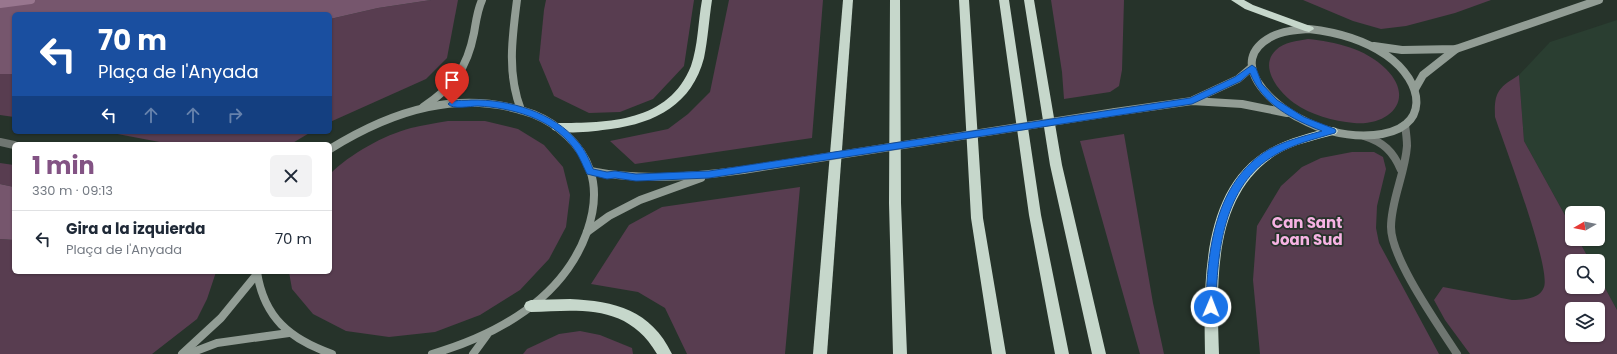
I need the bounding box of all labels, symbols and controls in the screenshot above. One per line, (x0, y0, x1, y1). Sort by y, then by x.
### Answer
text: 70 m (98, 21, 167, 60)
icon: left (32, 28, 84, 80)
text: Plaça de l'Anyada (98, 59, 259, 84)
pin (435, 63, 469, 104)
icon: arrive (441, 69, 463, 91)
icon: left (98, 104, 120, 126)
icon: ahead (140, 104, 162, 126)
icon: ahead (182, 104, 204, 126)
icon: right (224, 104, 246, 126)
text: 1 min (32, 149, 95, 182)
button: close (270, 155, 312, 197)
text: 330 m · 09:13 (32, 181, 113, 200)
north arrow (1565, 206, 1605, 246)
map controls (1565, 206, 1605, 342)
district label: Can Sant Joan Sud (1271, 212, 1343, 250)
text: Gira a la izquierda (66, 218, 205, 239)
icon: left (32, 228, 54, 250)
text: 70 m (275, 228, 312, 249)
text: Plaça de l'Anyada (66, 240, 182, 259)
button: search (1565, 254, 1605, 294)
position arrow (1190, 286, 1232, 328)
button: layers (1565, 302, 1605, 342)

